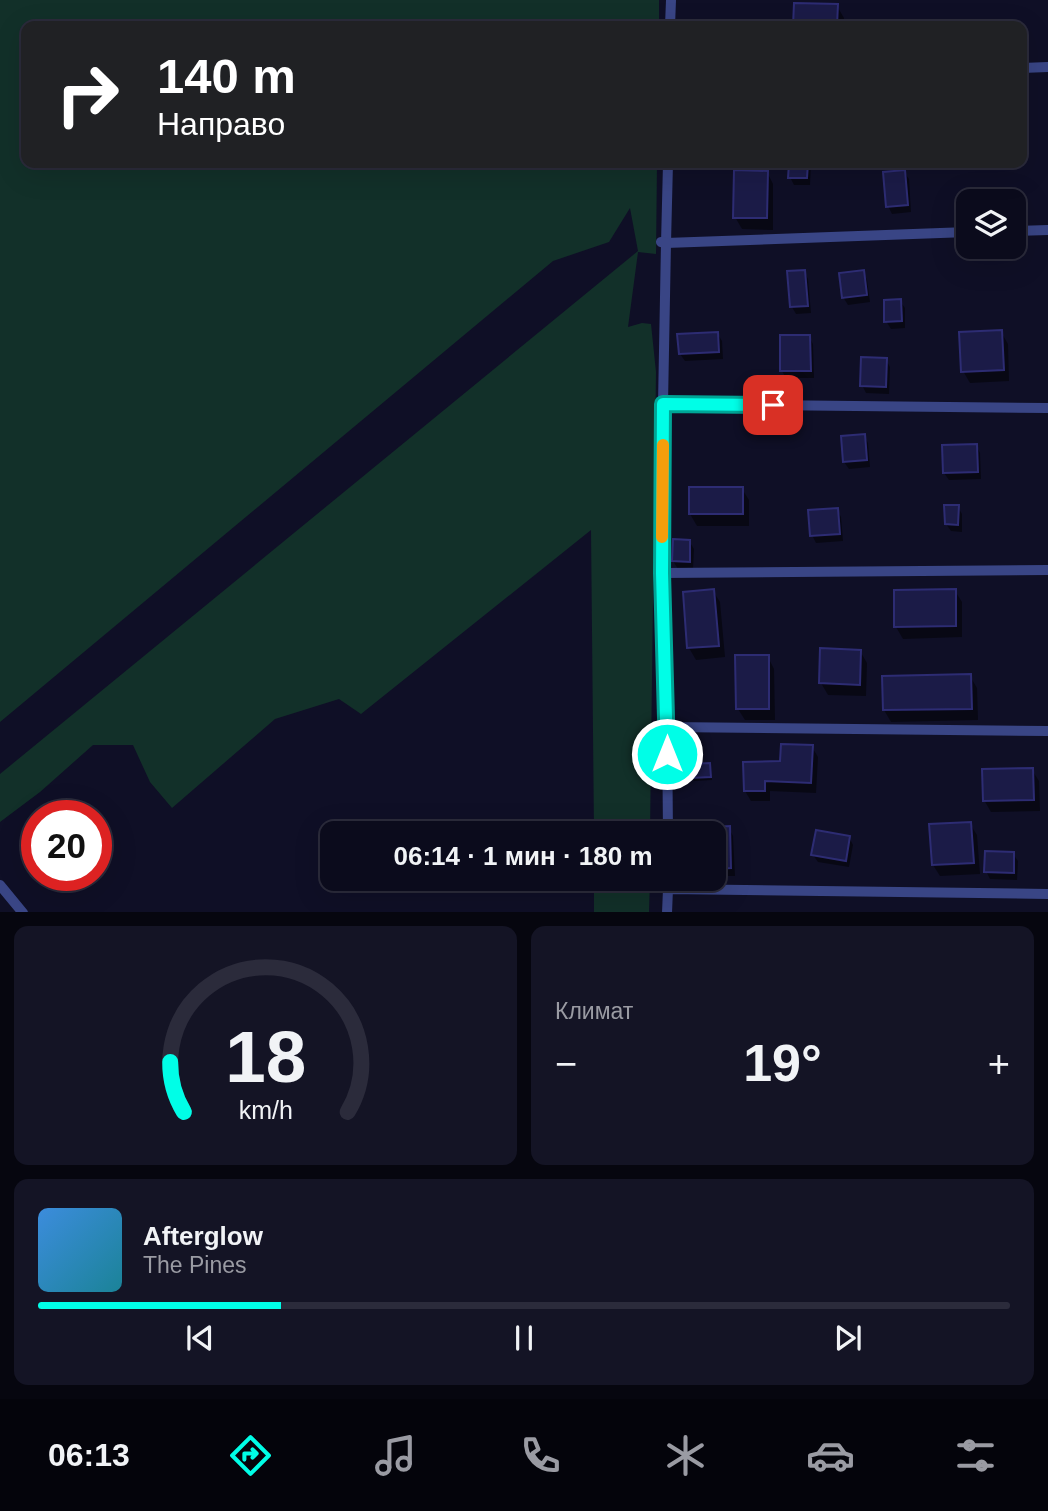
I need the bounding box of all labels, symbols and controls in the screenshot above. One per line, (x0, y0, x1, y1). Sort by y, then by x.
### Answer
icon: right (42, 49, 133, 140)
text: 140 m (157, 49, 296, 103)
text: Направо (157, 106, 285, 142)
map controls (956, 189, 1026, 259)
button: layers (956, 189, 1026, 259)
pin (743, 375, 803, 435)
icon: arrive (754, 386, 792, 424)
position arrow (630, 717, 704, 791)
speed limit sign: 20 (21, 800, 112, 891)
text: 06:14 · 1 мин · 180 m (393, 841, 653, 871)
text: Климат (555, 998, 633, 1024)
text: 18 (225, 1016, 306, 1097)
text: 19° (743, 1034, 822, 1092)
text: − (555, 1043, 577, 1085)
text: + (988, 1043, 1010, 1085)
text: km/h (238, 1095, 293, 1123)
text: Afterglow (143, 1221, 263, 1251)
text: The Pines (143, 1252, 247, 1278)
icon: previous (181, 1319, 219, 1357)
icon: pause (505, 1319, 543, 1357)
icon: next (829, 1319, 867, 1357)
icon: directions (226, 1431, 275, 1480)
icon: music (371, 1431, 420, 1480)
icon: phone (516, 1431, 565, 1480)
icon: climate (661, 1431, 710, 1480)
icon: car (806, 1431, 855, 1480)
icon: filters (951, 1431, 1000, 1480)
text: 06:13 (48, 1437, 130, 1473)

